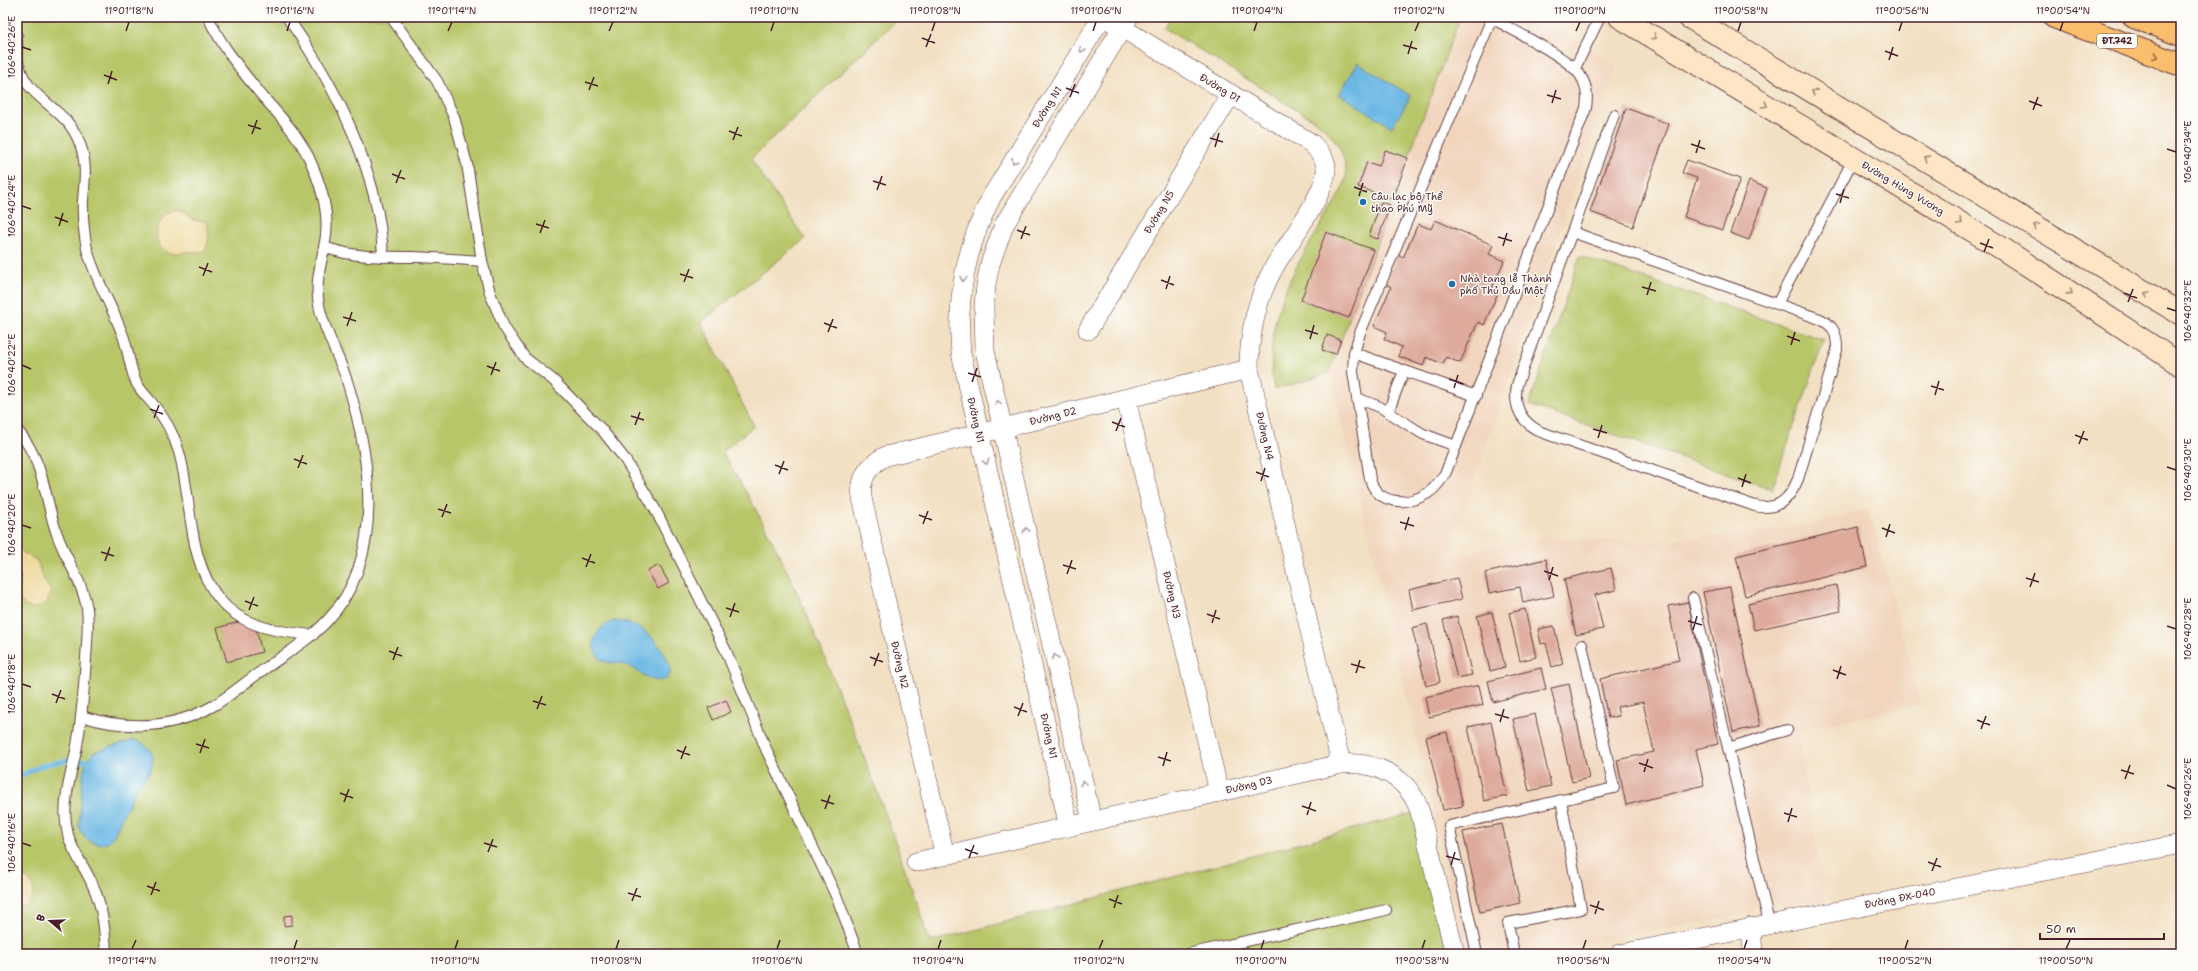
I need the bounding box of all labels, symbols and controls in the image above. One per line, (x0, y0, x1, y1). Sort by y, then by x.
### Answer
text: 11°01'18"N (104, 4, 154, 17)
text: 11°01'16"N (266, 4, 314, 17)
text: 11°01'14"N (428, 4, 476, 17)
text: 11°01'12"N (589, 4, 637, 17)
text: 11°01'10"N (749, 4, 799, 17)
text: 11°01'08"N (909, 4, 961, 17)
text: 11°01'06"N (1070, 4, 1122, 17)
text: 11°01'04"N (1231, 4, 1283, 17)
text: 11°01'02"N (1393, 4, 1445, 17)
text: 11°01'00"N (1554, 4, 1606, 17)
text: 11°00'58"N (1714, 4, 1768, 17)
text: 11°00'56"N (1875, 4, 1929, 17)
text: 11°00'54"N (2036, 4, 2090, 17)
text: 106°40'26"E (5, 16, 18, 78)
one-way arrow (1650, 33, 1657, 40)
road number: ĐT.742 (2097, 34, 2137, 48)
one-way arrow (1079, 46, 1086, 53)
one-way arrow (2152, 51, 2159, 59)
street label: Đường D1 (1197, 71, 1243, 105)
street label: Đường N1 (1029, 84, 1065, 130)
one-way arrow (1811, 89, 1818, 96)
one-way arrow (1761, 100, 1768, 107)
text: 106°40'34"E (2181, 121, 2194, 183)
one-way arrow (1923, 156, 1930, 163)
one-way arrow (1011, 157, 1018, 164)
street label: Đường Hùng Vương (1859, 158, 1947, 218)
text: 106°40'24"E (5, 175, 18, 237)
street label: Đường N5 (1141, 188, 1177, 236)
place label: Câu lạc bộ Thể thao Phú Mỹ (1371, 190, 1443, 215)
marker: Câu lạc bộ Thể thao Phú Mỹ (1358, 197, 1368, 207)
one-way arrow (1956, 218, 1963, 225)
one-way arrow (2033, 224, 2040, 231)
place label: Nhà tang lễ Thành phố Thủ Dầu Một (1460, 272, 1552, 297)
one-way arrow (959, 276, 967, 283)
marker: Nhà tang lễ Thành phố Thủ Dầu Một (1447, 279, 1457, 289)
text: 106°40'32"E (2181, 280, 2194, 342)
one-way arrow (2066, 287, 2073, 295)
one-way arrow (2144, 292, 2151, 299)
text: 106°40'22"E (5, 334, 18, 396)
street label: Đường N1 (964, 396, 988, 444)
one-way arrow (994, 400, 1002, 406)
street label: Đường D2 (1028, 404, 1078, 428)
street label: Đường N4 (1253, 410, 1277, 462)
text: 106°40'30"E (2181, 438, 2194, 502)
one-way arrow (981, 459, 989, 465)
text: 106°40'20"E (5, 493, 18, 557)
one-way arrow (1023, 527, 1031, 533)
street label: Đường N3 (1160, 570, 1184, 620)
text: 106°40'28"E (2181, 598, 2194, 660)
street label: Đường N2 (888, 640, 912, 690)
one-way arrow (1051, 653, 1059, 660)
text: 106°40'18"E (5, 654, 18, 714)
street label: Đường N1 (1037, 712, 1061, 760)
text: 106°40'26"E (2181, 758, 2194, 820)
street label: Đường D3 (1224, 773, 1274, 797)
one-way arrow (1080, 780, 1088, 787)
text: 106°40'16"E (5, 813, 18, 873)
street label: Đường ĐX-040 (1863, 885, 1937, 911)
north arrow (30, 901, 70, 941)
text: B (33, 912, 49, 924)
scale bar (2040, 915, 2164, 941)
text: 50 m (2046, 921, 2076, 937)
text: 11°01'14"N (108, 954, 156, 967)
text: 11°01'12"N (270, 954, 318, 967)
text: 11°01'10"N (430, 954, 480, 967)
text: 11°01'08"N (590, 954, 642, 967)
text: 11°01'06"N (751, 954, 803, 967)
text: 11°01'04"N (912, 954, 964, 967)
text: 11°01'02"N (1073, 954, 1125, 967)
text: 11°01'00"N (1235, 954, 1287, 967)
text: 11°00'58"N (1395, 954, 1449, 967)
text: 11°00'56"N (1556, 954, 1610, 967)
text: 11°00'54"N (1717, 954, 1771, 967)
text: 11°00'52"N (1878, 954, 1932, 967)
text: 11°00'50"N (2039, 954, 2093, 967)

